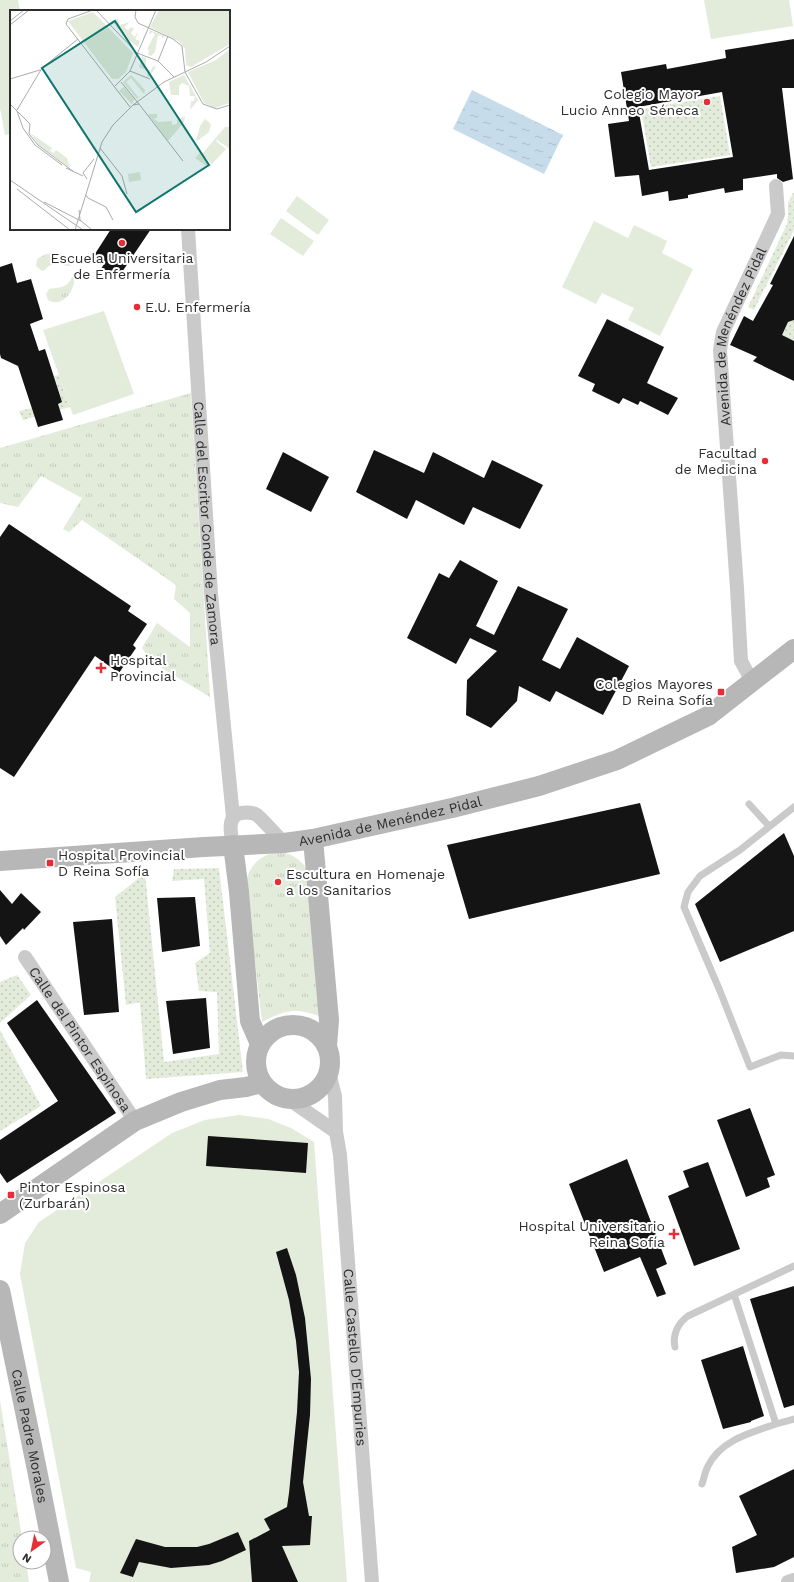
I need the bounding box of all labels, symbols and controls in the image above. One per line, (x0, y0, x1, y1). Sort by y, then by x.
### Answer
inset map (10, 10, 230, 230)
place label: Colegio Mayor Lucio Anneo Séneca (561, 86, 699, 118)
marker: Colegio Mayor Lucio Anneo Séneca (702, 97, 712, 107)
marker: Escuela Universitaria de Enfermería (117, 238, 127, 248)
street label: Avenida de Menéndez Pidal (712, 244, 770, 426)
place label: Escuela Universitaria de Enfermería (51, 250, 193, 282)
place label: E.U. Enfermería (145, 299, 251, 315)
marker: E.U. Enfermería (132, 302, 142, 312)
street label: Calle del Escritor Conde de Zamora (191, 401, 224, 646)
place label: Facultad de Medicina (675, 445, 757, 477)
marker: Facultad de Medicina (760, 456, 770, 466)
place label: Hospital Provincial (110, 652, 177, 684)
marker: Hospital Provincial (95, 662, 107, 674)
place label: Colegios Mayores D Reina Sofía (595, 676, 713, 708)
marker: Colegios Mayores D Reina Sofía (716, 687, 726, 697)
street label: Avenida de Menéndez Pidal (298, 793, 484, 849)
place label: Hospital Provincial D Reina Sofía (58, 847, 185, 879)
marker: Hospital Provincial D Reina Sofía (45, 858, 55, 868)
place label: Escultura en Homenaje a los Sanitarios (286, 866, 445, 898)
marker: Escultura en Homenaje a los Sanitarios (273, 877, 283, 887)
street label: Calle del Pintor Espinosa (26, 964, 134, 1115)
place label: Pintor Espinosa (Zurbarán) (19, 1179, 126, 1211)
marker: Pintor Espinosa (Zurbarán) (6, 1190, 16, 1200)
place label: Hospital Universitario Reina Sofía (518, 1218, 665, 1250)
marker: Hospital Universitario Reina Sofía (668, 1228, 680, 1240)
street label: Calle Castello D'Empuries (341, 1268, 370, 1446)
street label: Calle Padre Morales (8, 1368, 51, 1504)
north arrow (12, 1530, 52, 1570)
text: N (20, 1550, 34, 1566)

